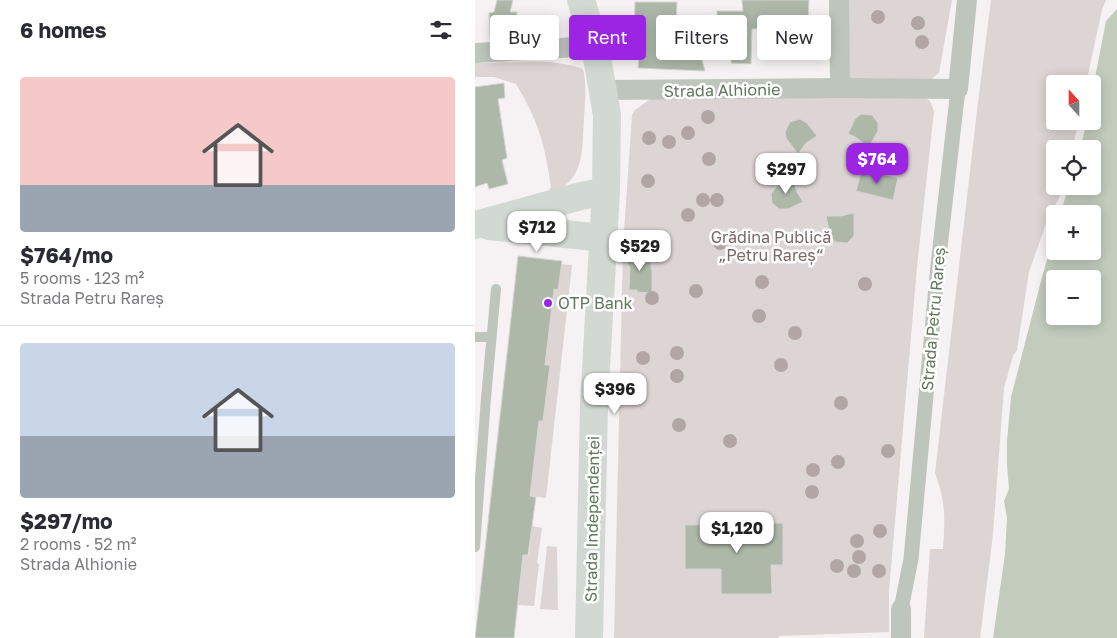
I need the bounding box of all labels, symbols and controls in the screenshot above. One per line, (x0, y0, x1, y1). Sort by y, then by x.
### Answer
chip: Buy (490, 15, 559, 60)
chip: Rent (569, 15, 646, 60)
chip: Filters (656, 15, 747, 60)
chip: New (757, 15, 831, 60)
icon: filters (427, 16, 455, 44)
text: 6 homes (20, 17, 106, 43)
north arrow (1046, 75, 1101, 130)
map controls (1046, 75, 1101, 325)
street label: Strada Alhionie (663, 79, 781, 101)
icon: home (193, 110, 283, 200)
button: locate (1046, 140, 1101, 195)
pin: $764 (847, 142, 907, 185)
text: $764 (857, 149, 897, 169)
pin: $297 (756, 152, 816, 195)
text: $297 (766, 159, 806, 179)
button: + (1046, 205, 1101, 260)
pin: $712 (507, 210, 567, 253)
text: $712 (518, 217, 556, 237)
park label: Grădina Publică „Petru Rareș“ (711, 227, 831, 265)
pin: $529 (610, 230, 670, 272)
text: $529 (620, 236, 660, 256)
text: $764/mo (20, 242, 113, 268)
street label: Strada Petru Rareș (917, 246, 949, 392)
text: 5 rooms · 123 m² (20, 268, 144, 288)
button: − (1046, 270, 1101, 325)
text: Strada Petru Rareș (20, 288, 164, 308)
place label: OTP Bank (558, 293, 633, 313)
marker: OTP Bank (542, 297, 554, 309)
pin: $396 (585, 372, 645, 415)
icon: home (193, 375, 283, 465)
text: $396 (595, 379, 635, 399)
street label: Strada Independenței (581, 436, 603, 602)
text: $297/mo (20, 508, 113, 534)
pin: $1,120 (696, 512, 778, 554)
text: $1,120 (711, 518, 763, 538)
text: 2 rooms · 52 m² (20, 534, 136, 554)
text: Strada Alhionie (20, 554, 137, 574)

